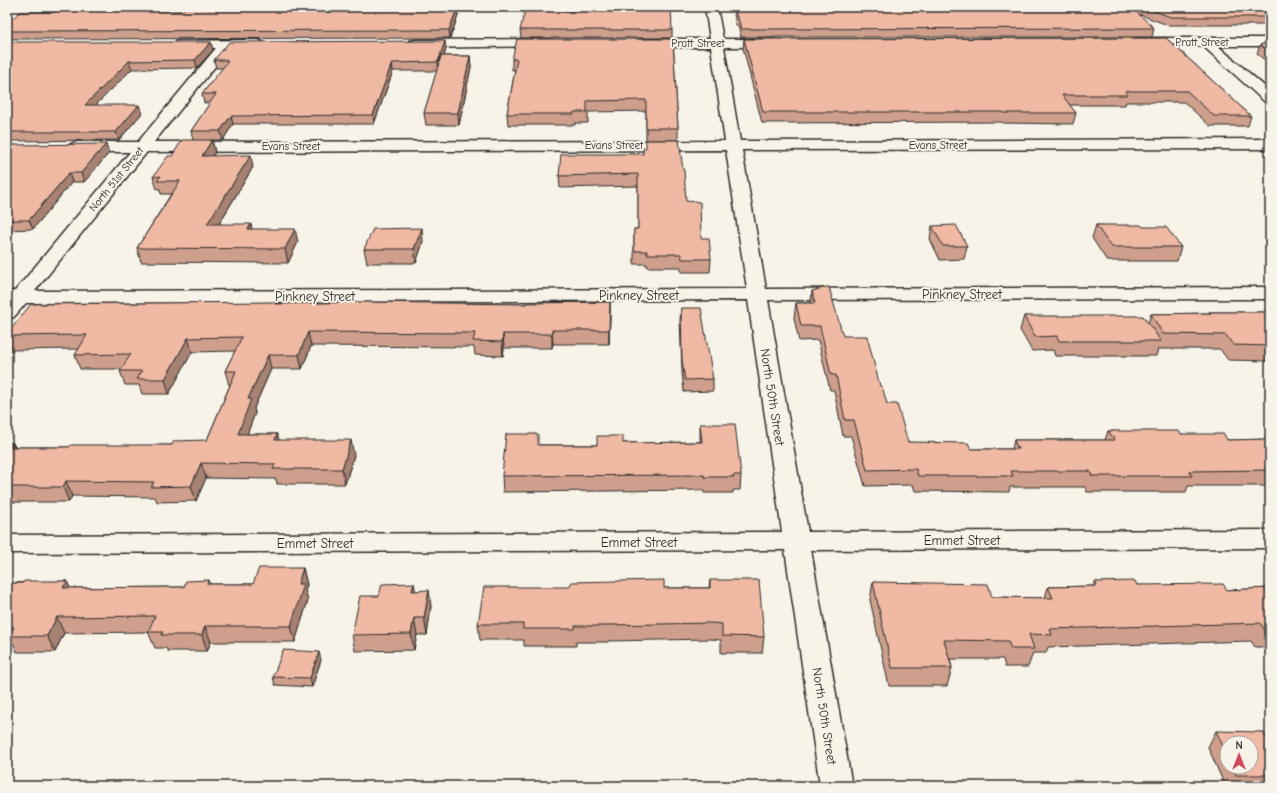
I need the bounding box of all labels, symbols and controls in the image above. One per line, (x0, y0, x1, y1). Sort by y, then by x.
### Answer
street label: Pratt Street (1175, 36, 1230, 49)
street label: Pratt Street (671, 37, 726, 50)
street label: Evans Street (585, 139, 644, 152)
street label: Evans Street (909, 139, 968, 152)
street label: Evans Street (262, 140, 321, 153)
street label: North 51st Street (86, 144, 147, 214)
street label: Pinkney Street (922, 287, 1003, 302)
street label: Pinkney Street (599, 288, 680, 303)
street label: Pinkney Street (275, 289, 356, 304)
street label: North 50th Street (757, 347, 788, 448)
street label: Emmet Street (924, 533, 1002, 548)
street label: Emmet Street (601, 535, 679, 550)
street label: Emmet Street (277, 536, 355, 551)
street label: North 50th Street (809, 666, 840, 767)
north arrow (1219, 735, 1259, 775)
text: N (1235, 739, 1243, 752)

